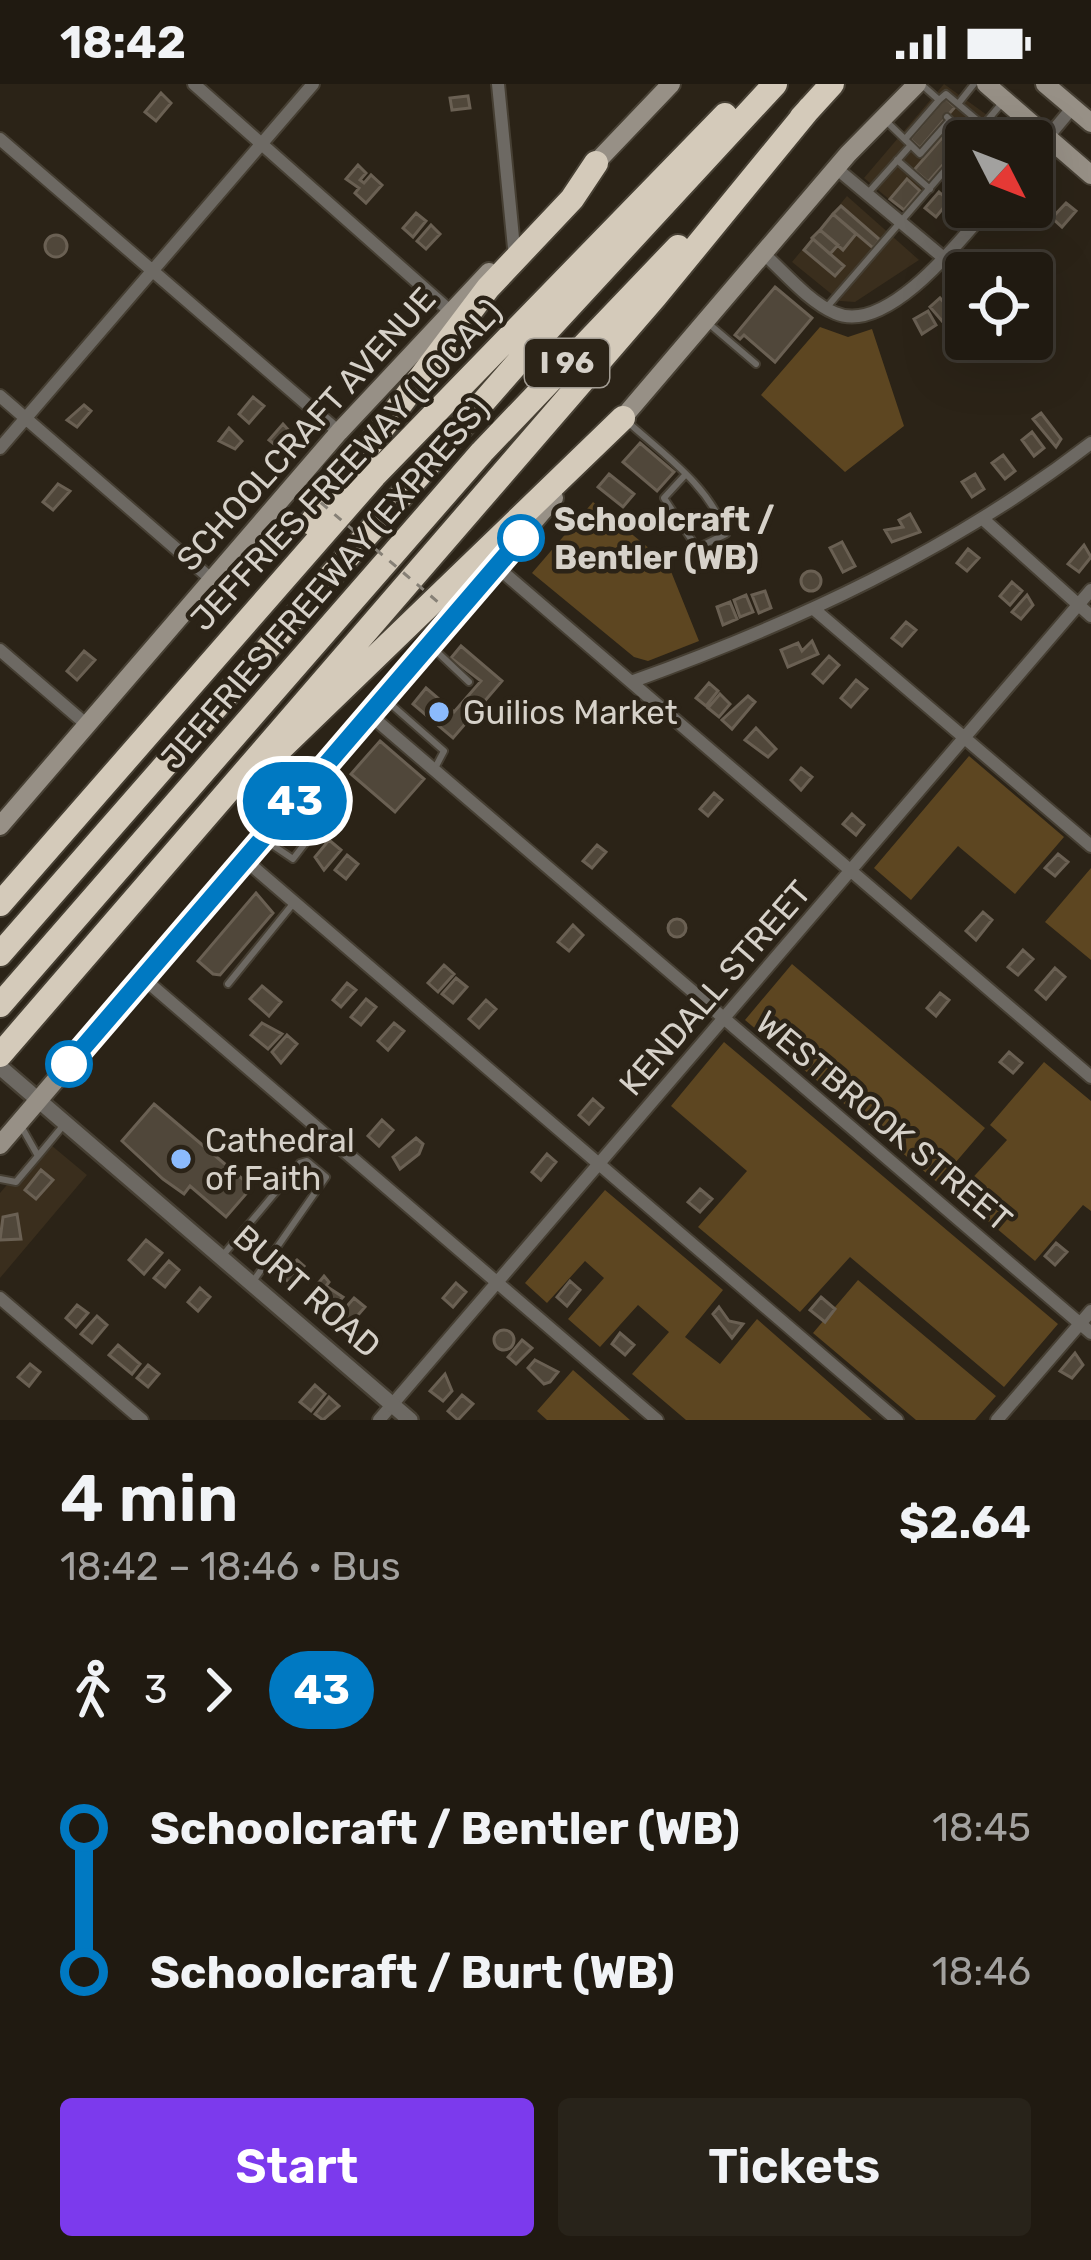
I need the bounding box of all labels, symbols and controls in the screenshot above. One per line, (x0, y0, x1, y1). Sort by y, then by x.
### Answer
text: 18:42 (60, 16, 186, 69)
north arrow (945, 120, 1053, 228)
map controls (945, 120, 1053, 360)
button: locate (945, 252, 1053, 360)
street label: SCHOOLCRAFT AVENUE (169, 279, 443, 579)
street label: JEFFRIES FREEWAY (LOCAL) (182, 292, 510, 638)
road number: I 96 (525, 339, 609, 387)
street label: JEFFRIES FREEWAY (EXPRESS) (153, 389, 497, 777)
place label: Schoolcraft / Bentler (WB) (554, 500, 775, 577)
marker: Schoolcraft / Bentler (WB) (499, 516, 543, 560)
place label: Guilios Market (463, 693, 678, 732)
marker: Guilios Market (426, 699, 452, 725)
line badge: 43 (241, 762, 349, 840)
text: 43 (267, 776, 323, 826)
street label: KENDALL STREET (611, 873, 819, 1103)
street label: WESTBROOK STREET (748, 1003, 1020, 1239)
unlabelled marker (47, 1042, 91, 1086)
place label: Cathedral of Faith (205, 1121, 355, 1198)
marker: Cathedral of Faith (168, 1146, 194, 1172)
street label: BURT ROAD (226, 1217, 388, 1365)
text: 4 min (60, 1459, 238, 1538)
text: $2.64 (899, 1496, 1031, 1549)
text: 18:42 – 18:46 · Bus (60, 1544, 401, 1590)
icon: walk (60, 1657, 126, 1723)
icon: forward (185, 1657, 251, 1723)
text: 43 (293, 1665, 350, 1715)
text: 3 (144, 1667, 167, 1713)
text: Schoolcraft / Bentler (WB) (150, 1802, 740, 1855)
text: 18:45 (932, 1805, 1031, 1851)
text: Schoolcraft / Burt (WB) (150, 1946, 675, 1999)
text: 18:46 (932, 1949, 1031, 1995)
button: Start (60, 2098, 534, 2236)
button: Tickets (558, 2098, 1031, 2236)

